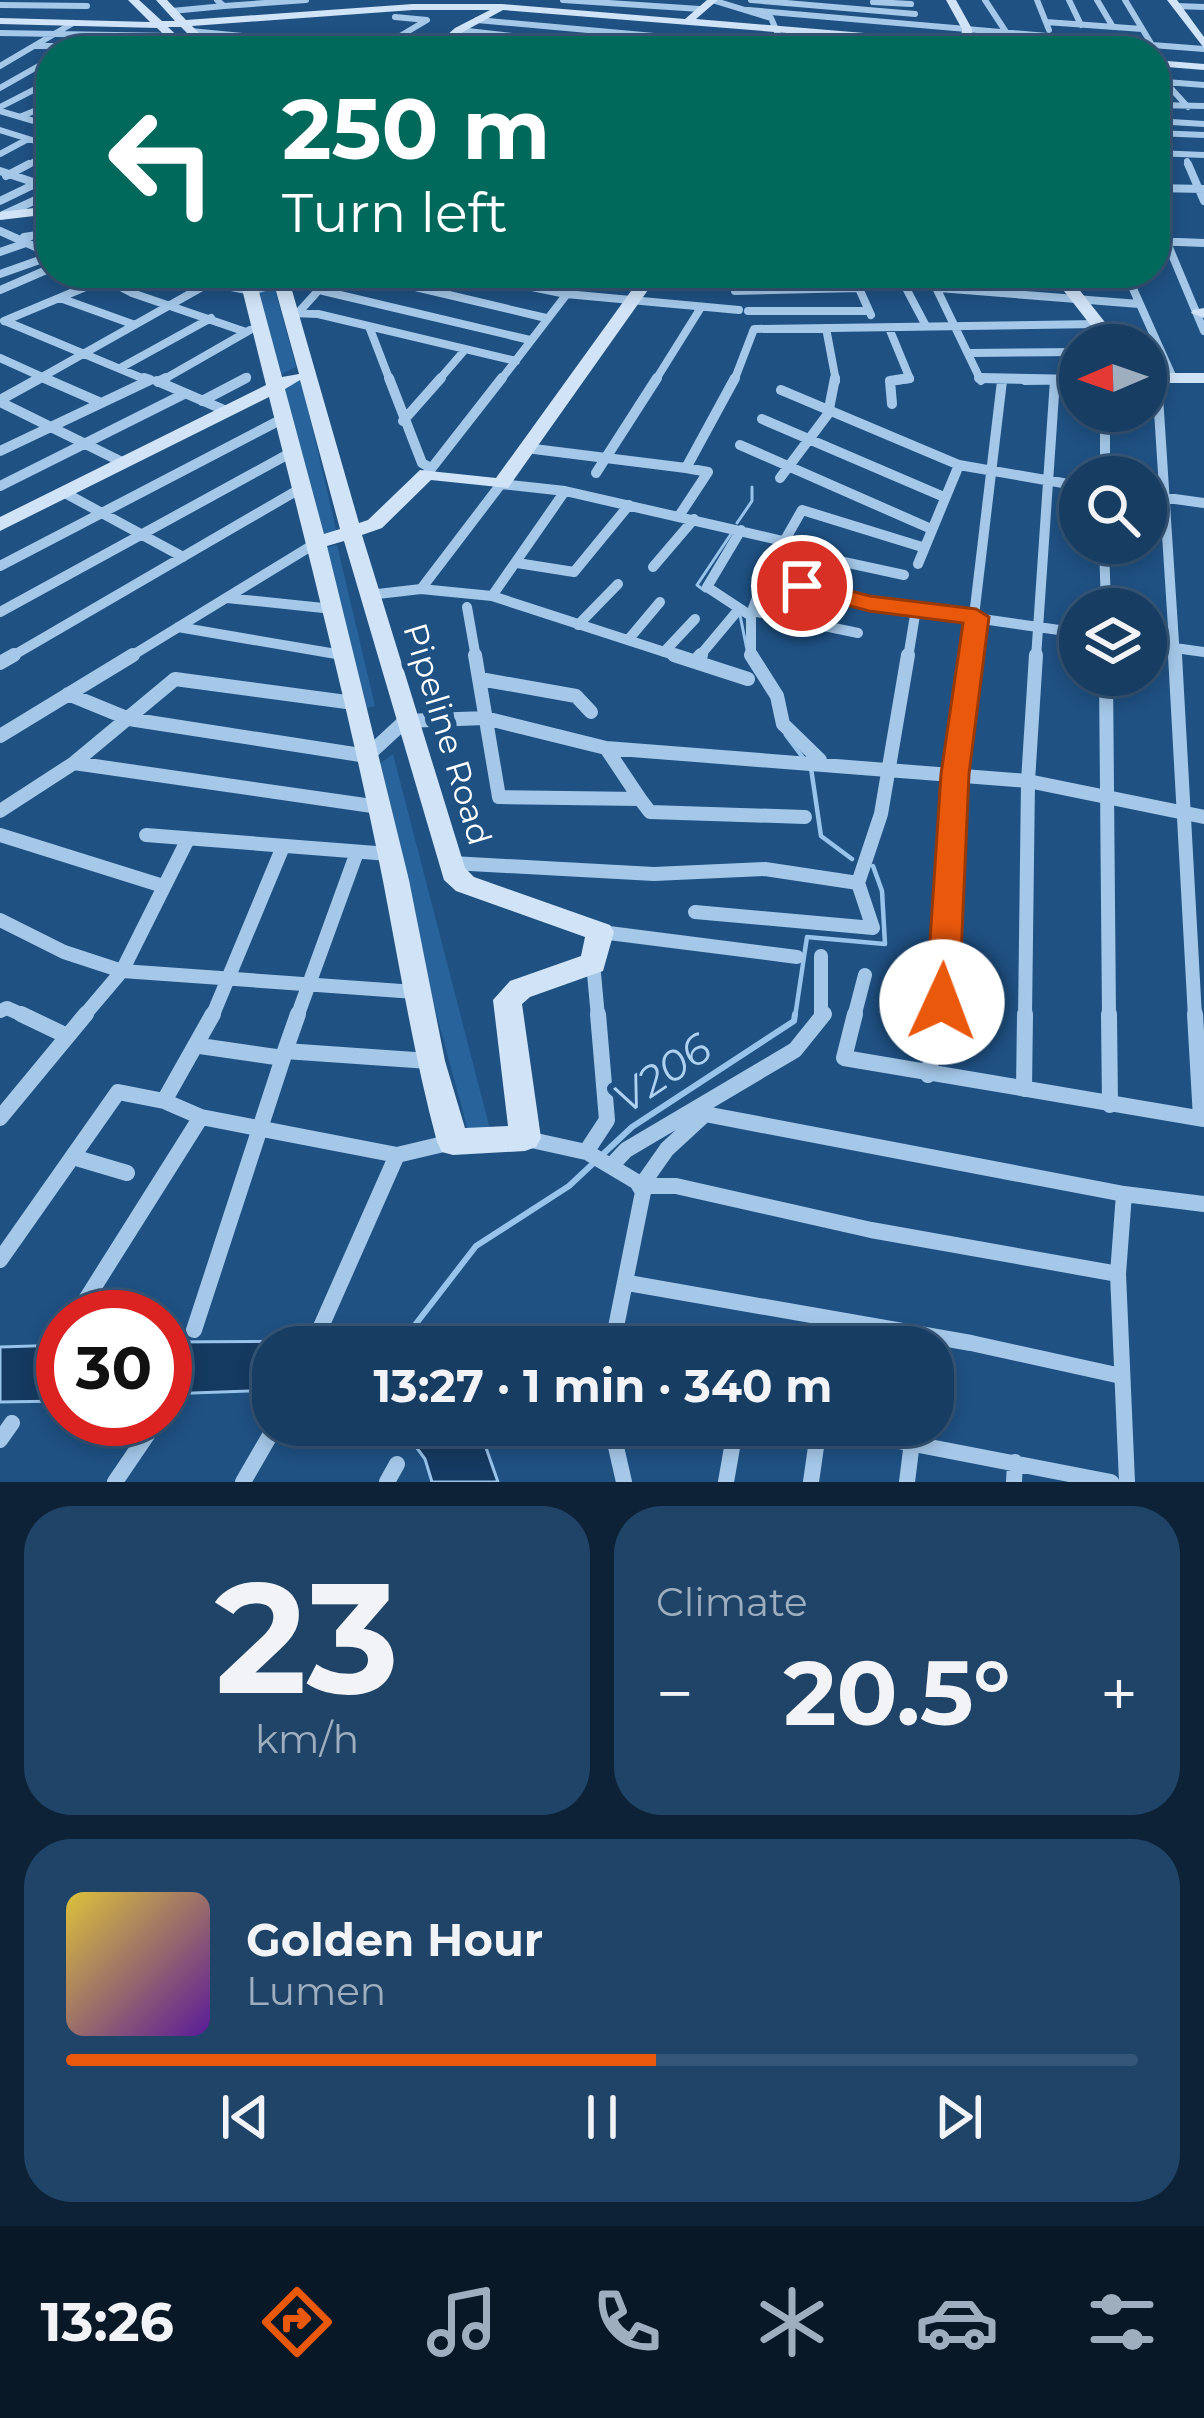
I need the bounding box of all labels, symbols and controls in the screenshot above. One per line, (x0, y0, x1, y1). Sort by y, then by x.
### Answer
text: 250 m (282, 78, 550, 180)
icon: left (84, 84, 240, 240)
text: Turn left (282, 180, 508, 246)
north arrow (1059, 324, 1167, 432)
map controls (1059, 324, 1167, 696)
button: search (1059, 456, 1167, 564)
pin (751, 535, 853, 637)
icon: arrive (769, 553, 835, 619)
button: layers (1059, 588, 1167, 696)
street label: Pipeline Road (395, 618, 501, 850)
position arrow (879, 939, 1005, 1065)
water label: V206 (603, 1021, 721, 1124)
speed limit sign: 30 (36, 1290, 192, 1446)
text: 13:27 · 1 min · 340 m (373, 1358, 833, 1413)
text: 23 (215, 1542, 399, 1732)
text: Climate (656, 1578, 808, 1626)
text: 20.5° (783, 1638, 1011, 1748)
text: − (656, 1653, 694, 1734)
text: + (1100, 1653, 1138, 1734)
text: km/h (255, 1715, 359, 1763)
text: Golden Hour (246, 1912, 543, 1967)
text: Lumen (246, 1967, 386, 2015)
icon: previous (212, 2084, 278, 2150)
icon: pause (569, 2084, 635, 2150)
icon: next (926, 2084, 992, 2150)
icon: directions (255, 2280, 339, 2364)
icon: music (420, 2280, 504, 2364)
icon: phone (585, 2280, 669, 2364)
icon: climate (750, 2280, 834, 2364)
icon: car (915, 2280, 999, 2364)
icon: filters (1080, 2280, 1164, 2364)
text: 13:26 (40, 2289, 174, 2355)

